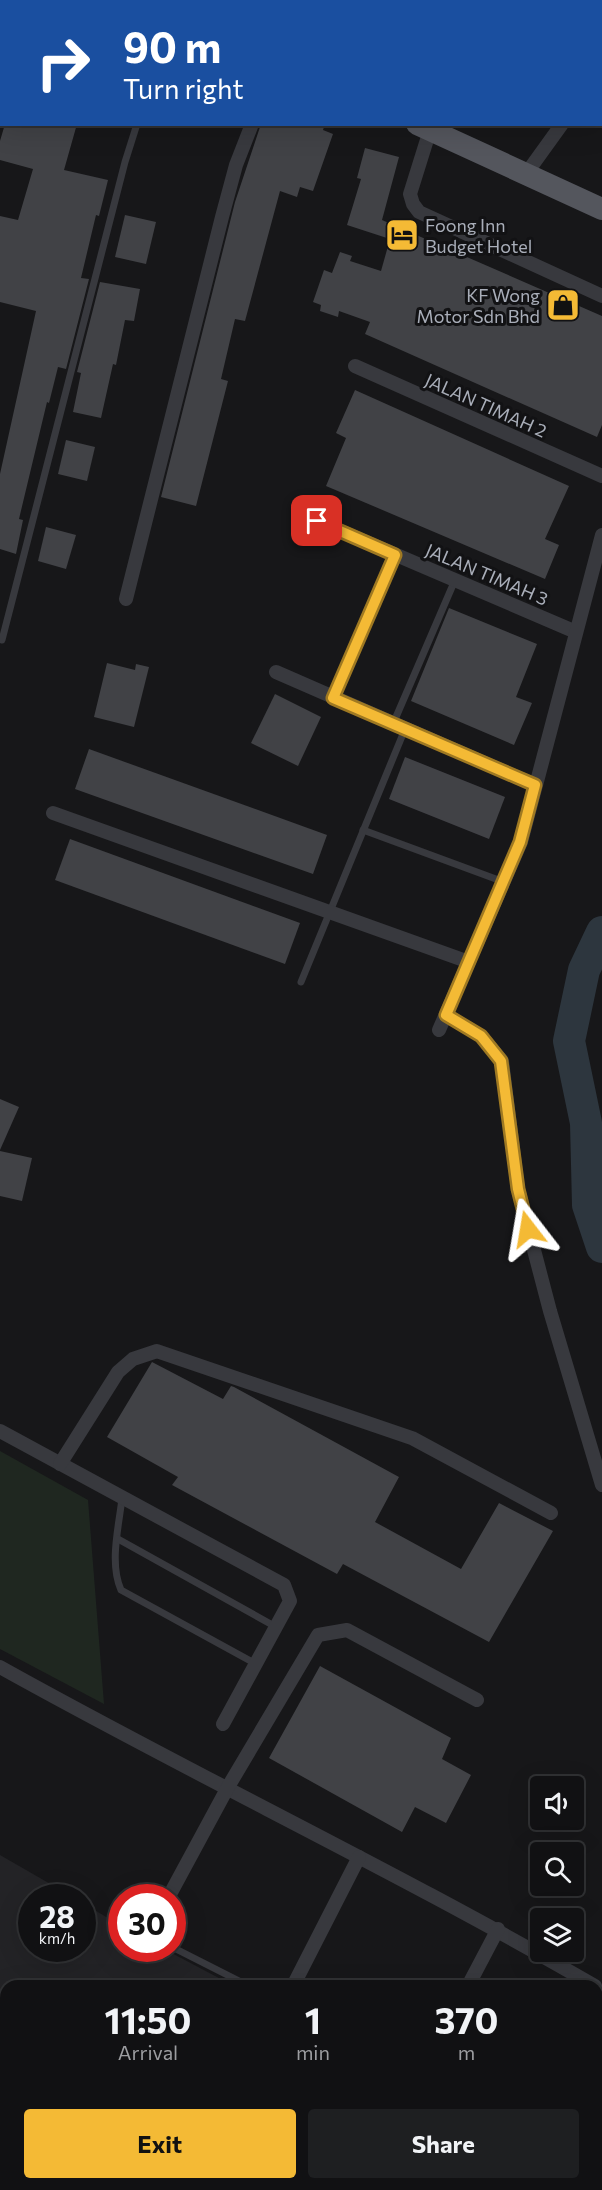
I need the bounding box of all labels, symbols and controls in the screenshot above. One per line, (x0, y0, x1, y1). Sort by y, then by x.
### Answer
text: 90 m (123, 20, 222, 72)
icon: right (24, 24, 102, 102)
text: Turn right (123, 72, 243, 105)
place label: Foong Inn Budget Hotel (425, 214, 532, 257)
hotel icon: Foong Inn Budget Hotel (384, 217, 420, 253)
place label: KF Wong Motor Sdn Bhd (417, 284, 540, 327)
shop icon: KF Wong Motor Sdn Bhd (545, 287, 581, 323)
street label: JALAN TIMAH 2 (422, 368, 550, 442)
pin (291, 495, 342, 546)
icon: arrive (300, 504, 333, 537)
street label: JALAN TIMAH 3 (422, 538, 552, 610)
position arrow (496, 1197, 560, 1261)
map controls (530, 1776, 584, 1962)
button: sound (530, 1776, 584, 1830)
button: search (530, 1842, 584, 1896)
speed limit sign: 30 (108, 1884, 186, 1962)
text: 28 (39, 1897, 75, 1934)
button: layers (530, 1908, 584, 1962)
text: km/h (39, 1929, 75, 1947)
text: 11:50 (104, 1997, 191, 2041)
text: 1 (305, 1997, 321, 2041)
text: 370 (434, 1997, 499, 2041)
text: Arrival (118, 2040, 178, 2064)
text: min (296, 2040, 330, 2064)
text: m (458, 2040, 475, 2064)
button: Exit (24, 2109, 296, 2178)
button: Share (308, 2109, 579, 2178)

